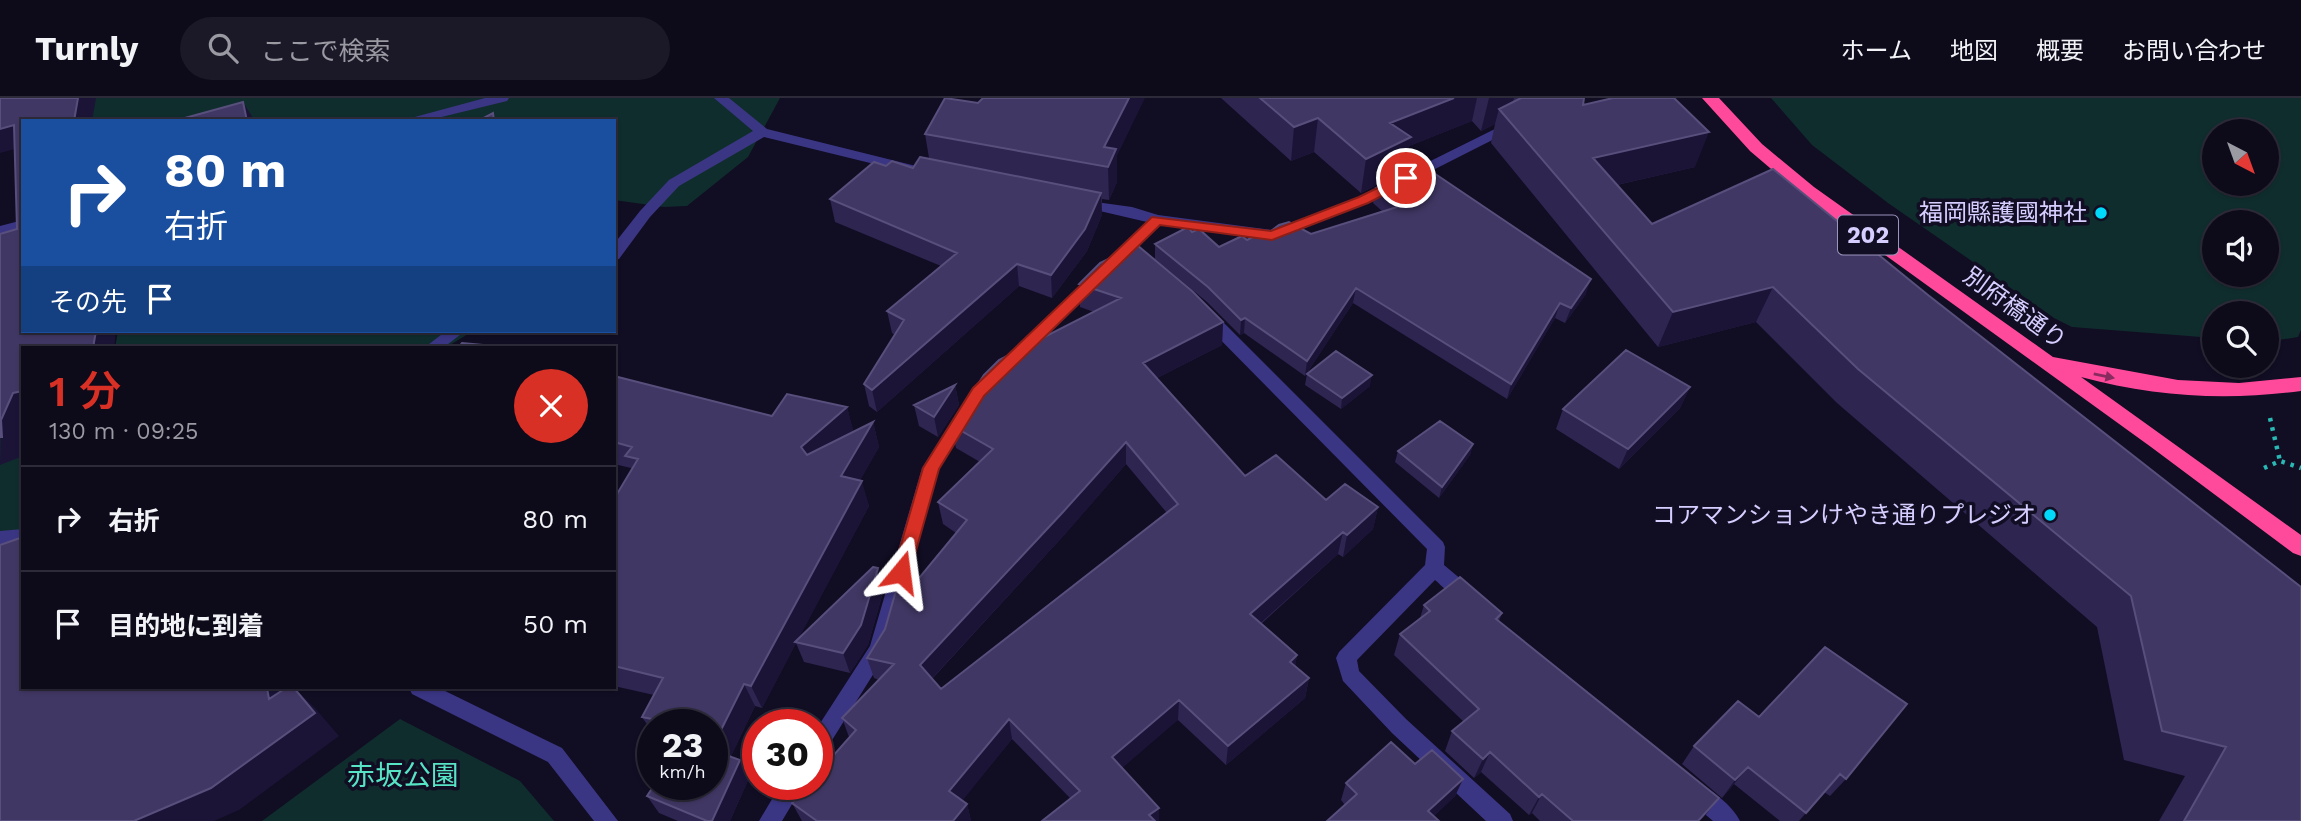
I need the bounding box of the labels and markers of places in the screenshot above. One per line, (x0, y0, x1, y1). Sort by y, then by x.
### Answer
pin (1376, 148, 1436, 208)
place label: 福岡縣護國神社 (1919, 199, 2087, 227)
marker: 福岡縣護國神社 (2093, 205, 2109, 221)
place label: コアマンションけやき通りプレジオ (1652, 501, 2036, 529)
marker: コアマンションけやき通りプレジオ (2042, 507, 2058, 523)

